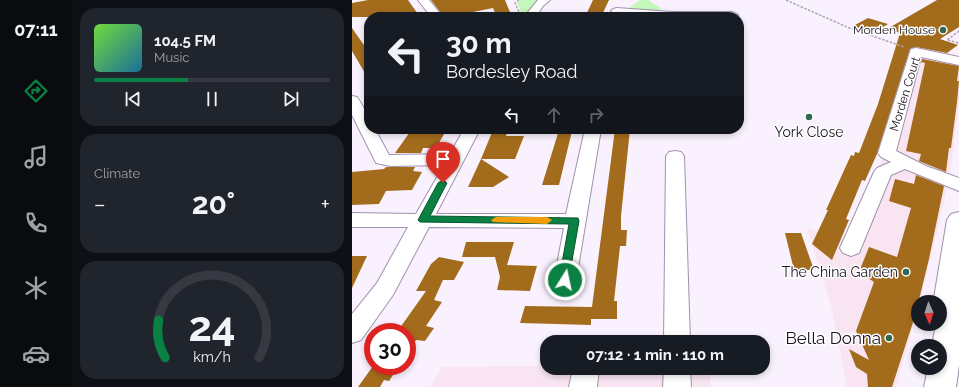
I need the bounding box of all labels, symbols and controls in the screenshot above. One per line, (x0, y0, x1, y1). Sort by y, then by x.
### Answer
text: 07:11 (14, 19, 58, 40)
place label: Morden House (853, 23, 935, 37)
marker: Morden House (938, 25, 948, 35)
text: 30 m (446, 27, 512, 60)
icon: left (380, 28, 432, 80)
text: 104.5 FM (154, 32, 216, 50)
text: Music (154, 50, 189, 65)
street label: Morden Court (887, 55, 923, 133)
text: Bordesley Road (446, 61, 577, 82)
icon: directions (22, 77, 50, 105)
icon: previous (122, 88, 144, 110)
icon: pause (201, 88, 223, 110)
icon: next (280, 88, 302, 110)
icon: left (501, 104, 523, 126)
icon: ahead (543, 104, 565, 126)
icon: right (585, 104, 607, 126)
marker: York Close (804, 112, 814, 122)
place label: York Close (775, 124, 843, 140)
pin (426, 142, 460, 183)
icon: music (22, 143, 50, 171)
icon: arrive (432, 148, 454, 170)
text: Climate (94, 166, 140, 181)
text: 20° (192, 186, 235, 221)
text: − (94, 191, 106, 217)
text: + (321, 191, 330, 217)
icon: phone (22, 209, 50, 237)
position arrow (544, 259, 586, 301)
place label: The China Garden (782, 264, 898, 280)
marker: The China Garden (901, 267, 911, 277)
icon: climate (22, 274, 50, 302)
north arrow (911, 295, 947, 331)
map controls (911, 295, 947, 375)
text: 24 (188, 302, 236, 351)
speed limit sign: 30 (364, 323, 416, 375)
place label: Bella Donna (785, 328, 881, 348)
marker: Bella Donna (884, 333, 894, 343)
button: layers (911, 339, 947, 375)
icon: car (22, 340, 50, 368)
text: 07:12 · 1 min · 110 m (586, 346, 724, 364)
text: km/h (193, 348, 231, 364)

